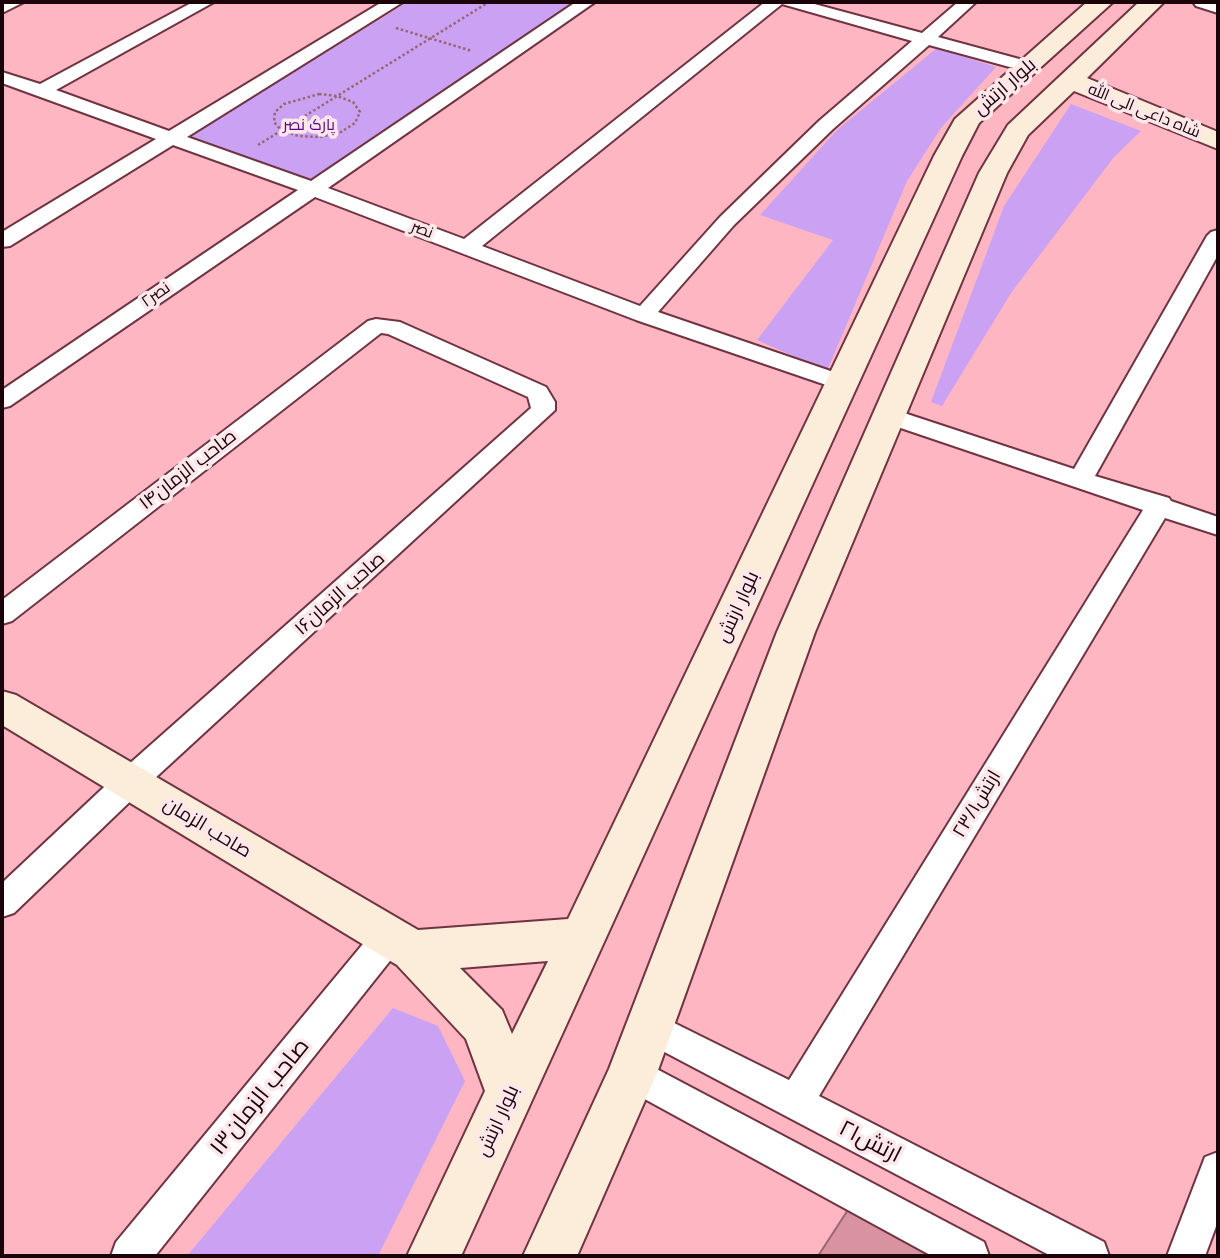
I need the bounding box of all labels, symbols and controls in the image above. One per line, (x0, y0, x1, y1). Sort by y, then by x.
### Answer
street label: بلوار ارتش (969, 54, 1041, 120)
street label: شاه داعی الی الله (1085, 80, 1203, 142)
park label: پارک نصر (283, 115, 335, 135)
street label: نصر (408, 217, 436, 243)
street label: نصر۲ (138, 278, 174, 312)
street label: صاحب الزمان۱۴ (135, 425, 241, 515)
street label: صاحب الزمان۱۶ (290, 548, 390, 640)
street label: بلوار ارتش (712, 568, 764, 646)
street label: ۲۳/۱ارتش (948, 766, 1006, 842)
street label: صاحب الزمان (159, 793, 255, 863)
street label: صاحب الزمان۱۳ (205, 1033, 315, 1161)
street label: بلوار ارتش (472, 1082, 524, 1160)
street label: ارتش۲۱ (834, 1115, 906, 1169)

